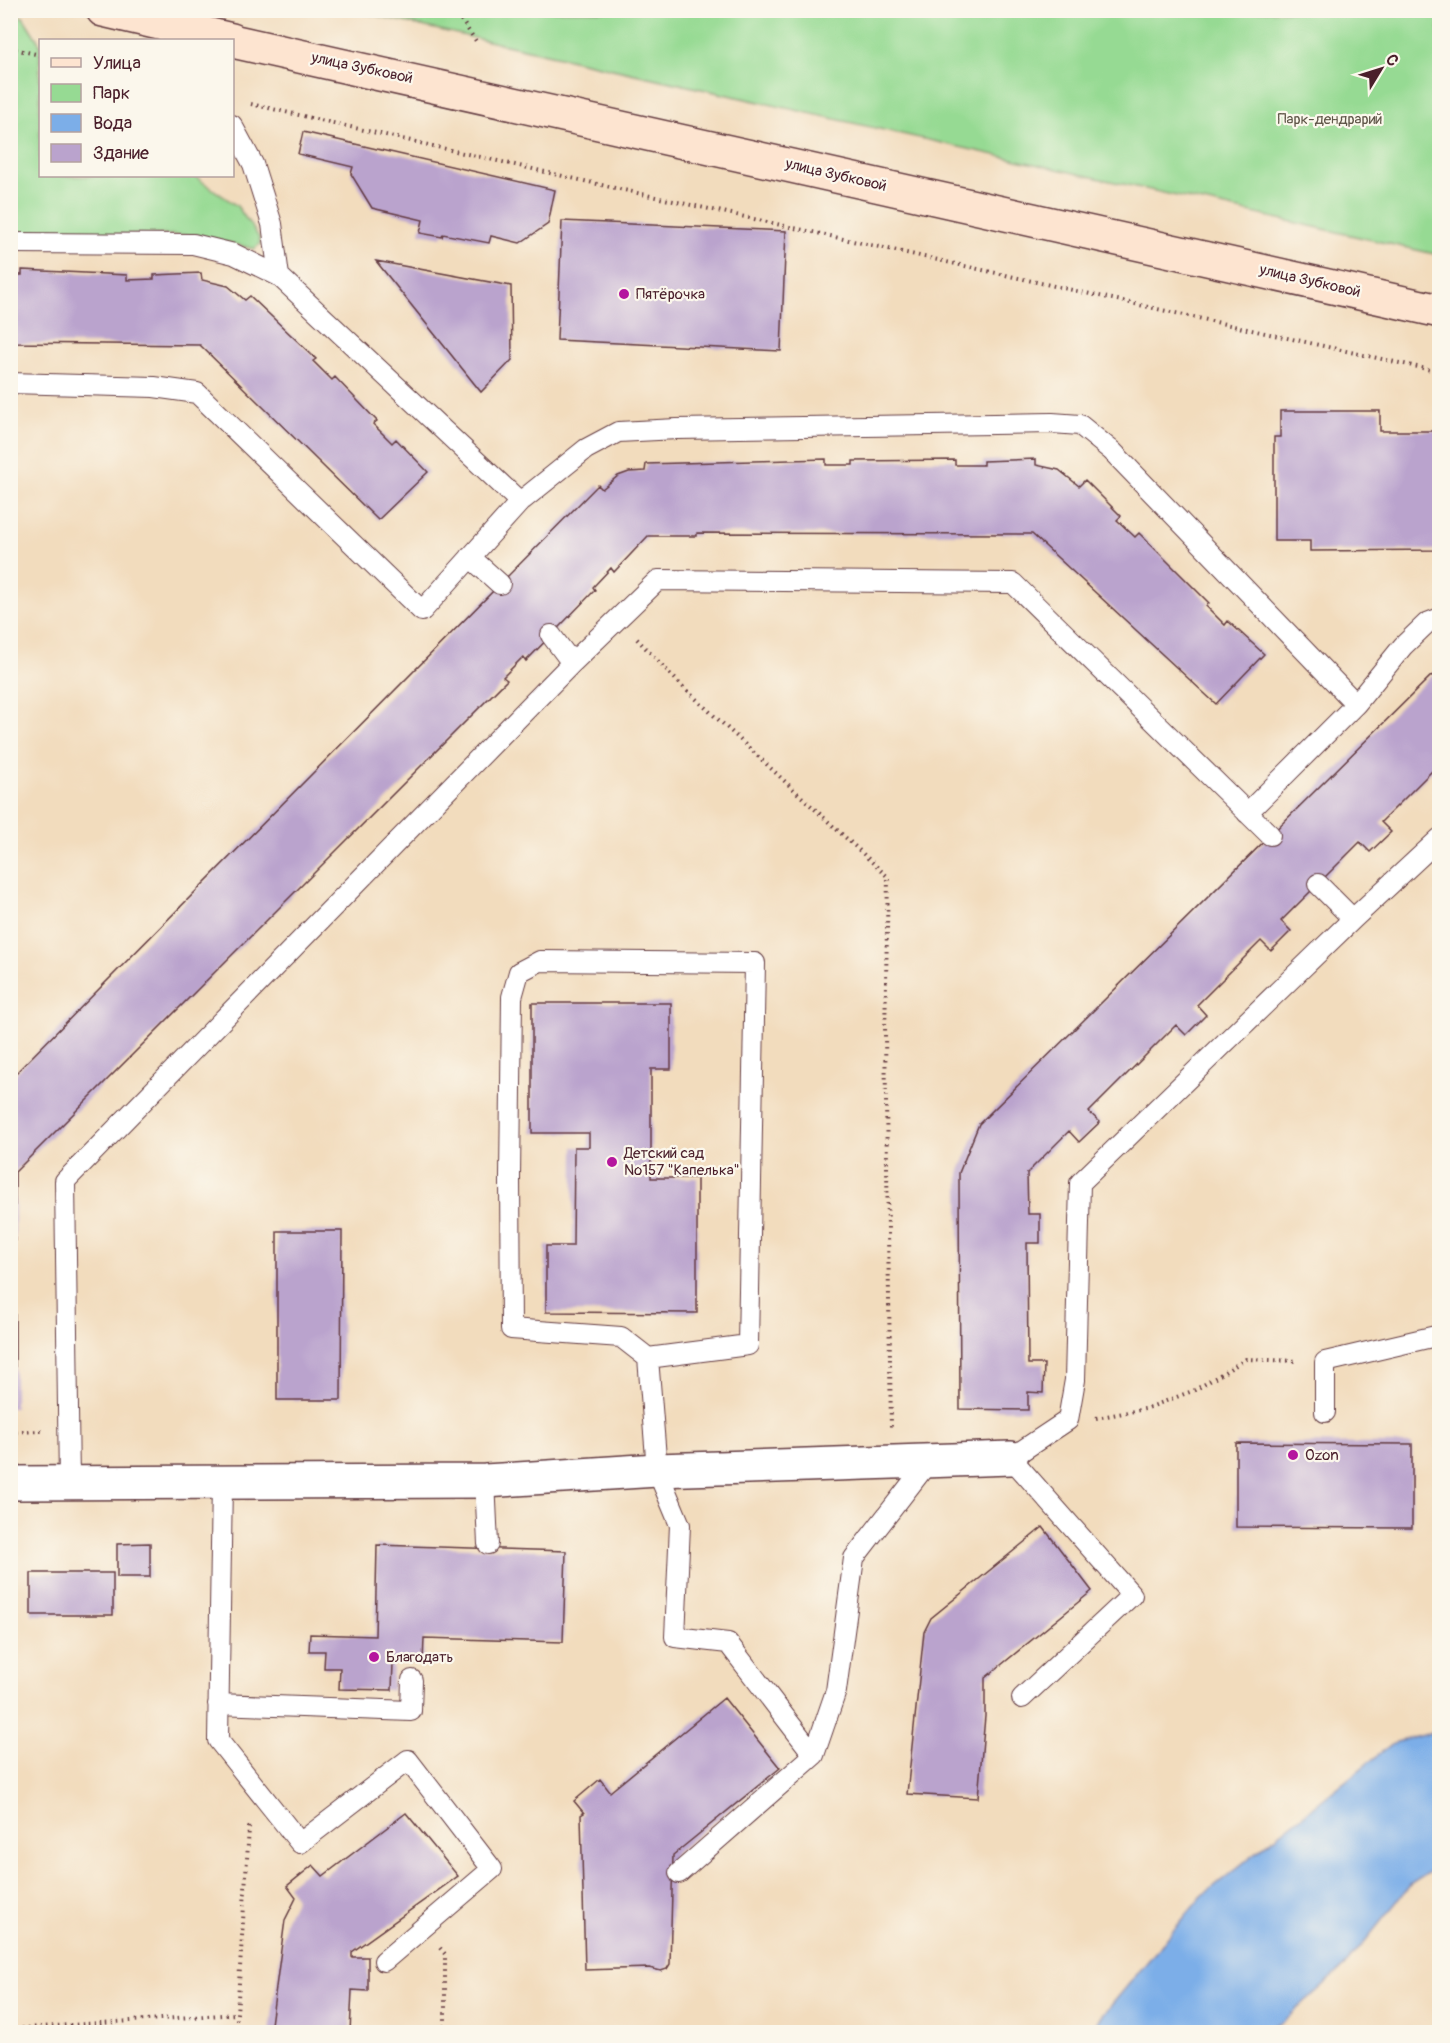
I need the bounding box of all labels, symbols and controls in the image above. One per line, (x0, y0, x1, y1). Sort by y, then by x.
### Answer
legend (39, 39, 234, 177)
north arrow (1351, 39, 1411, 99)
street label: улица Зубковой (309, 48, 414, 88)
text: С (1381, 50, 1403, 71)
text: Улица (93, 52, 141, 75)
text: Парк (93, 82, 130, 105)
park label: Парк-дендрарий (1277, 110, 1383, 129)
text: Вода (93, 112, 132, 135)
text: Здание (93, 142, 149, 165)
street label: улица Зубковой (783, 154, 888, 196)
street label: улица Зубковой (1257, 260, 1362, 302)
place label: Пятёрочка (636, 285, 705, 304)
marker: Пятёрочка (617, 287, 631, 301)
place label: Детский сад №157 "Капелька" (623, 1144, 740, 1180)
marker: Детский сад №157 "Капелька" (605, 1155, 619, 1169)
place label: Ozon (1305, 1446, 1339, 1465)
marker: Ozon (1286, 1448, 1300, 1462)
place label: Благодать (386, 1648, 454, 1667)
marker: Благодать (367, 1650, 381, 1664)

